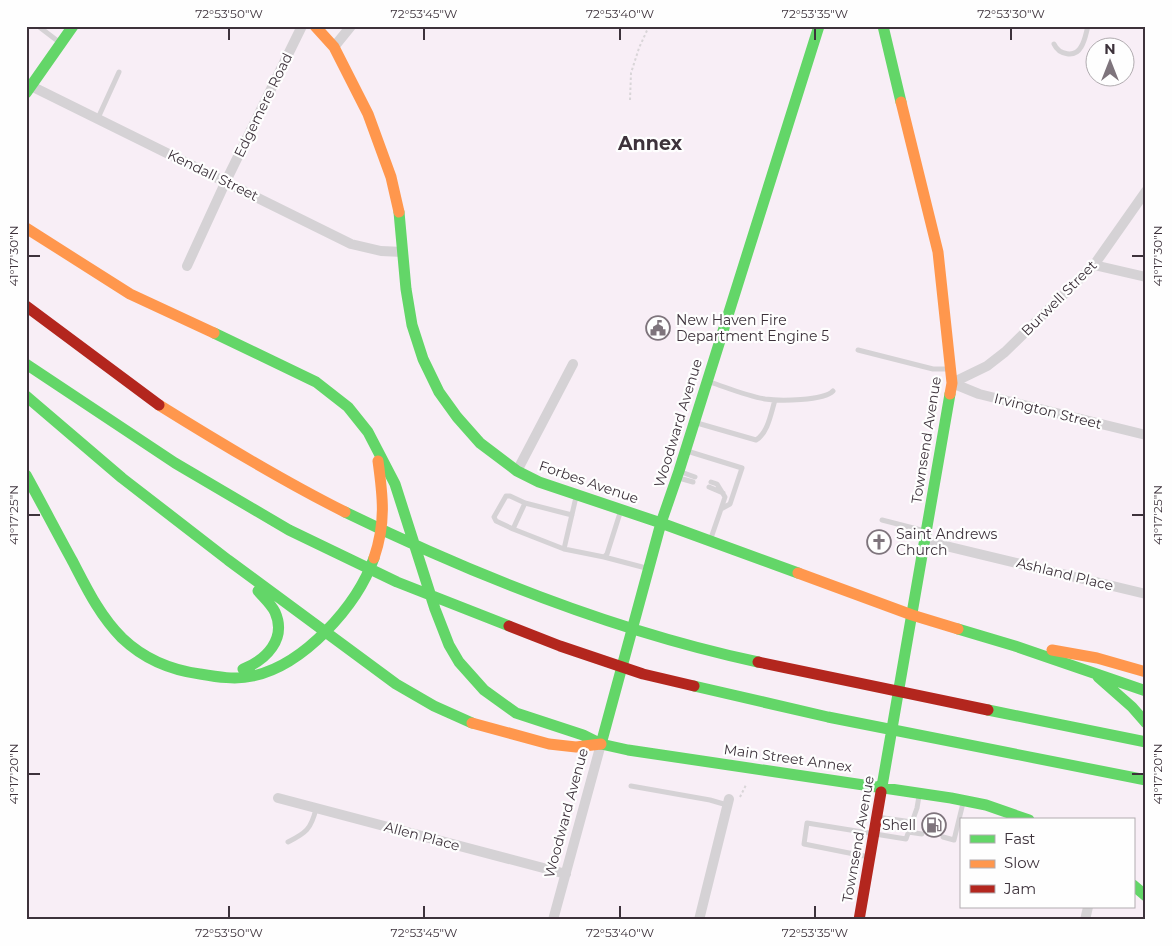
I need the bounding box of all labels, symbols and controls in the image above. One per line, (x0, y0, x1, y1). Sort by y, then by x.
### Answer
text: 72°53'50"W (195, 6, 263, 21)
text: 72°53'45"W (391, 6, 457, 21)
text: 72°53'40"W (586, 6, 654, 21)
text: 72°53'35"W (782, 6, 848, 21)
text: 72°53'30"W (977, 6, 1045, 21)
north arrow (1084, 38, 1134, 88)
text: N (1104, 40, 1116, 58)
street label: Edgemere Road (230, 50, 296, 160)
district label: Annex (617, 132, 683, 155)
street label: Kendall Street (165, 145, 262, 205)
text: 41°17'30"N (6, 226, 21, 286)
text: 41°17'30"N (1150, 226, 1165, 286)
street label: Burwell Street (1017, 256, 1101, 340)
place label: New Haven Fire Department Engine 5 (676, 311, 829, 345)
public building icon: New Haven Fire Department Engine 5 (645, 315, 671, 341)
street label: Woodward Avenue (650, 357, 706, 489)
street label: Townsend Avenue (907, 375, 945, 505)
street label: Irvington Street (992, 389, 1104, 433)
street label: Forbes Avenue (537, 457, 641, 507)
text: 41°17'25"N (6, 485, 21, 545)
text: 41°17'25"N (1150, 485, 1165, 545)
place label: Saint Andrews Church (896, 525, 997, 559)
church icon: Saint Andrews Church (866, 529, 892, 555)
street label: Ashland Place (1015, 553, 1115, 595)
street label: Main Street Annex (723, 740, 854, 776)
text: 41°17'20"N (6, 743, 21, 805)
text: 41°17'20"N (1150, 743, 1165, 805)
street label: Woodward Avenue (540, 746, 592, 880)
street label: Townsend Avenue (838, 774, 878, 904)
fuel station icon: Shell (921, 812, 947, 838)
place label: Shell (882, 816, 916, 834)
street label: Allen Place (382, 817, 462, 855)
legend (960, 818, 1134, 908)
text: Fast (1004, 829, 1035, 848)
text: Slow (1004, 853, 1040, 872)
text: Jam (1003, 879, 1036, 898)
text: 72°53'50"W (195, 925, 263, 940)
text: 72°53'45"W (391, 925, 457, 940)
text: 72°53'40"W (586, 925, 654, 940)
text: 72°53'35"W (782, 925, 848, 940)

